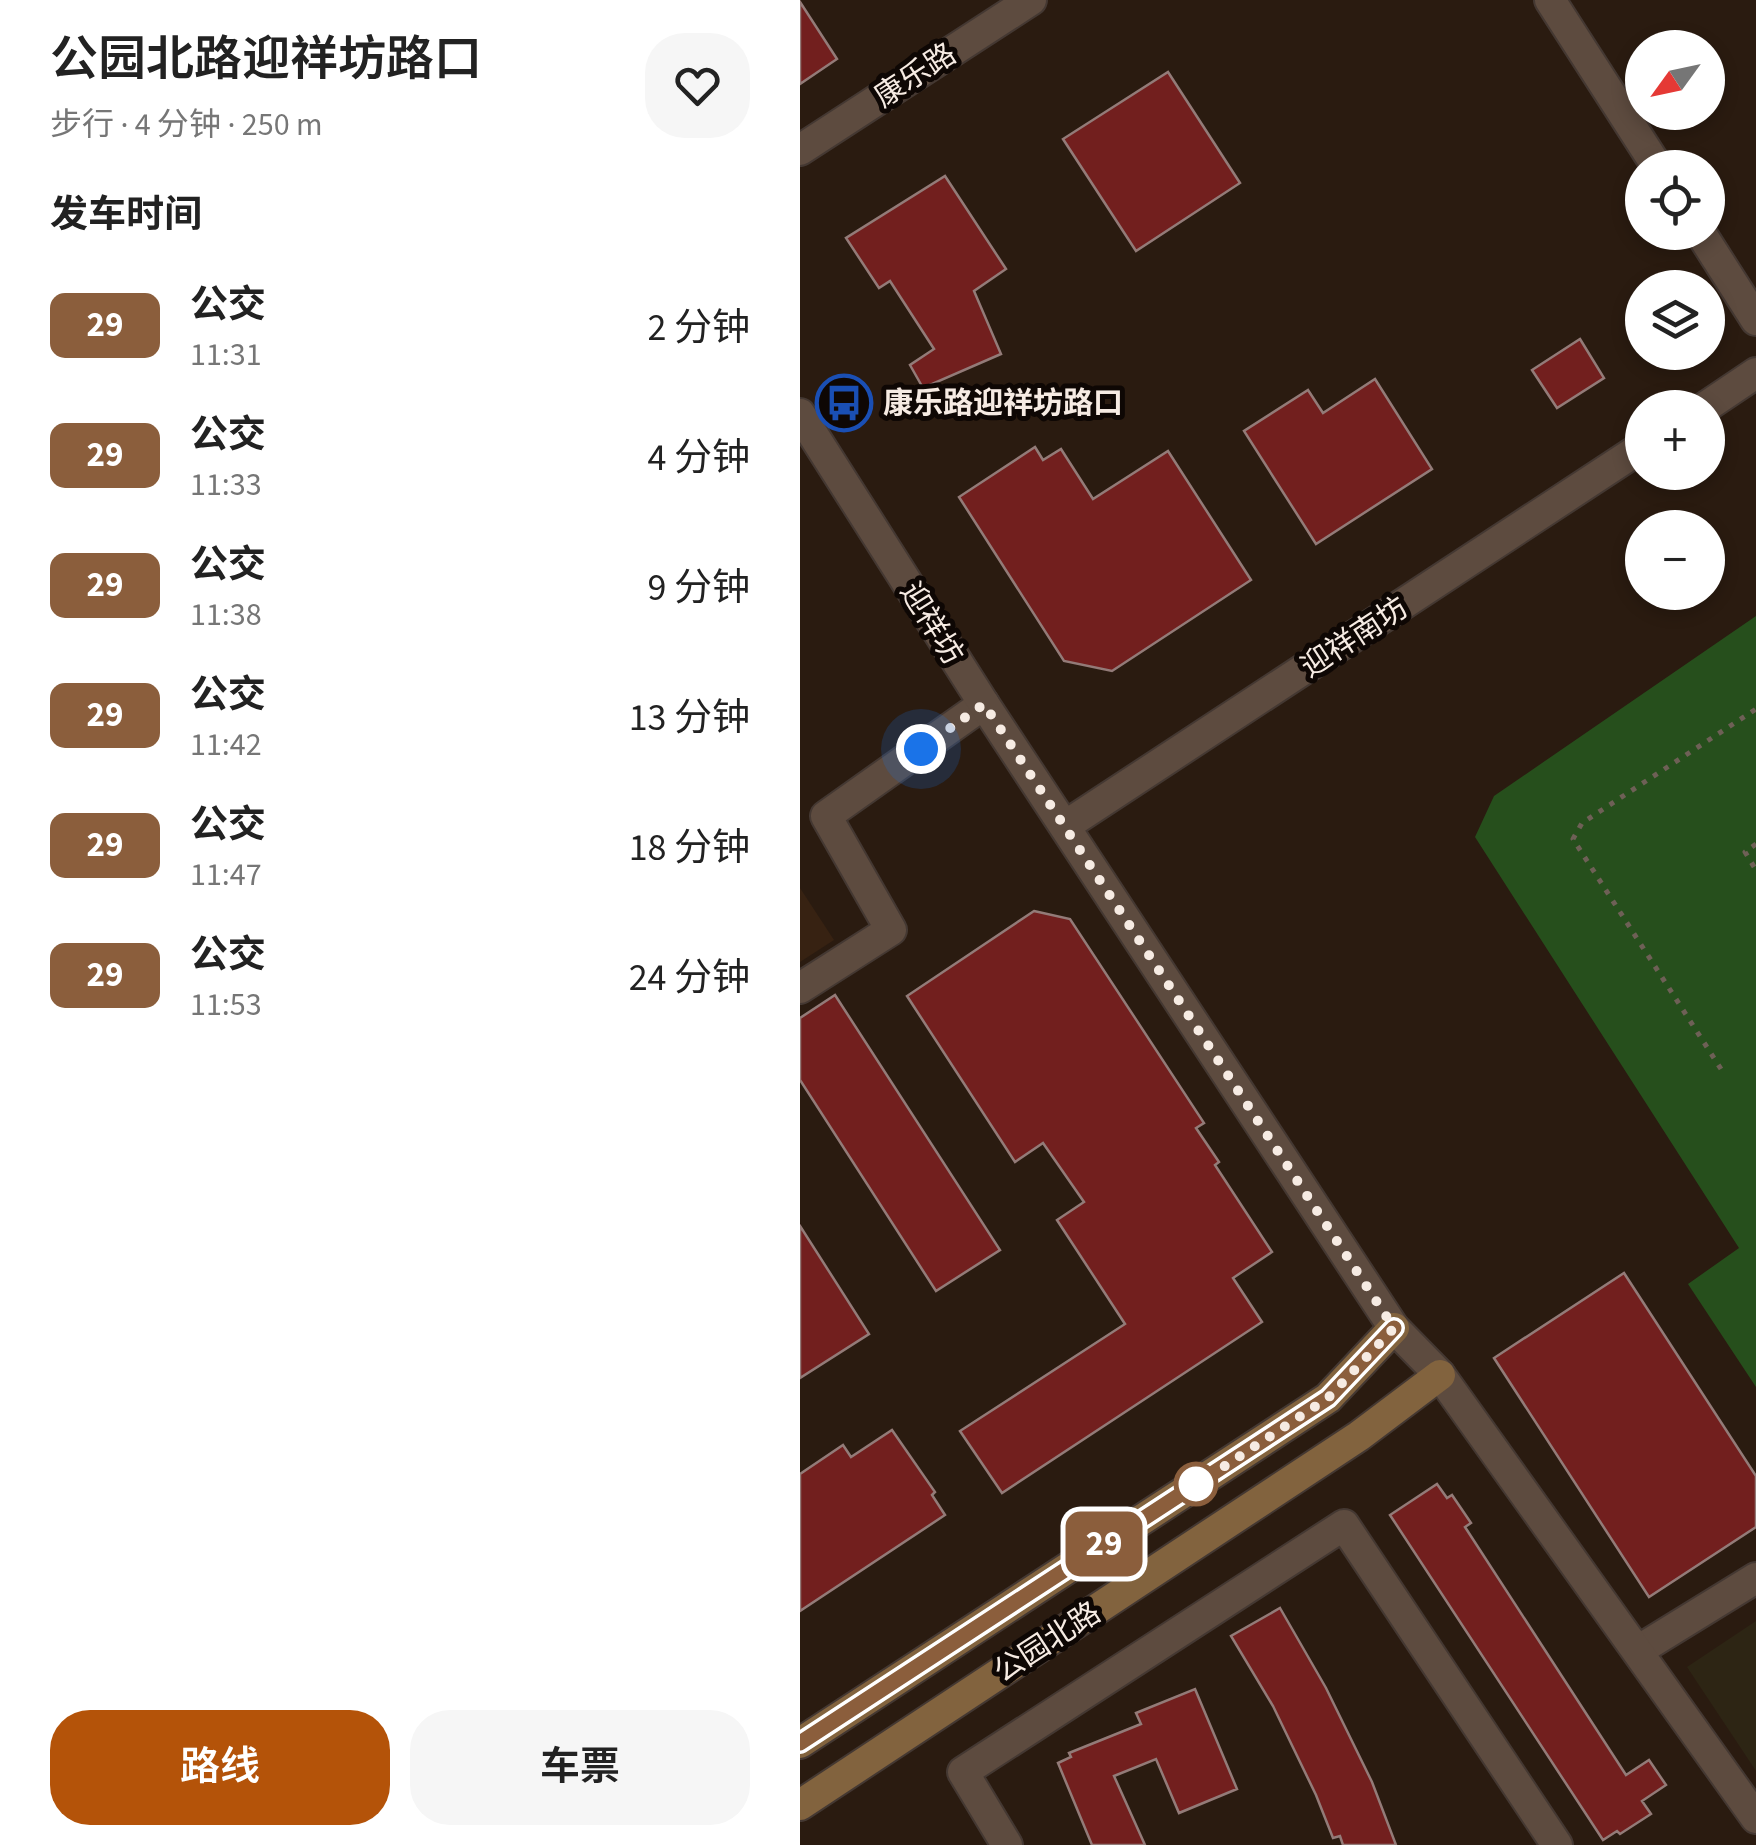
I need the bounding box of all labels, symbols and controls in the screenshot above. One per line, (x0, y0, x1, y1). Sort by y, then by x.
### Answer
text: 公园北路迎祥坊路口 (50, 26, 482, 94)
north arrow (1625, 30, 1725, 130)
map controls (1625, 30, 1725, 610)
button: heart (645, 33, 750, 138)
street label: 康乐路 (866, 33, 965, 118)
text: 步行 · 4 分钟 · 250 m (50, 102, 322, 148)
button: locate (1625, 150, 1725, 250)
text: 发车时间 (50, 188, 202, 242)
button: layers (1625, 270, 1725, 370)
text: 公交 (190, 278, 266, 332)
text: 29 (87, 300, 123, 350)
text: 2 分钟 (648, 301, 750, 355)
text: 11:31 (190, 332, 262, 378)
bus stop icon: 康乐路迎祥坊路口 (814, 373, 874, 433)
place label: 康乐路迎祥坊路口 (883, 382, 1123, 425)
button: + (1625, 390, 1725, 490)
text: 公交 (190, 408, 266, 462)
text: 29 (87, 430, 123, 480)
text: 4 分钟 (648, 431, 750, 485)
text: 11:33 (190, 462, 262, 508)
button: − (1625, 510, 1725, 610)
text: 公交 (190, 538, 266, 592)
text: 29 (87, 560, 123, 610)
text: 9 分钟 (648, 561, 750, 615)
street label: 迎祥坊 (889, 574, 974, 673)
street label: 迎祥南坊 (1292, 587, 1416, 688)
text: 11:38 (190, 592, 262, 638)
text: 公交 (190, 668, 266, 722)
text: 29 (87, 690, 123, 740)
text: 13 分钟 (629, 691, 750, 745)
text: 11:42 (190, 722, 262, 768)
your location (896, 724, 946, 774)
text: 公交 (190, 798, 266, 852)
text: 29 (87, 820, 123, 870)
text: 18 分钟 (629, 821, 750, 875)
text: 11:47 (190, 852, 262, 898)
text: 公交 (190, 928, 266, 982)
text: 29 (87, 950, 123, 1000)
text: 24 分钟 (629, 951, 750, 1005)
text: 11:53 (190, 982, 262, 1028)
unlabelled marker (1175, 1463, 1217, 1505)
line badge: 29 (1059, 1512, 1149, 1576)
text: 29 (1086, 1519, 1122, 1569)
street label: 公园北路 (985, 1592, 1109, 1693)
button: 路线 (50, 1710, 390, 1825)
button: 车票 (410, 1710, 750, 1825)

